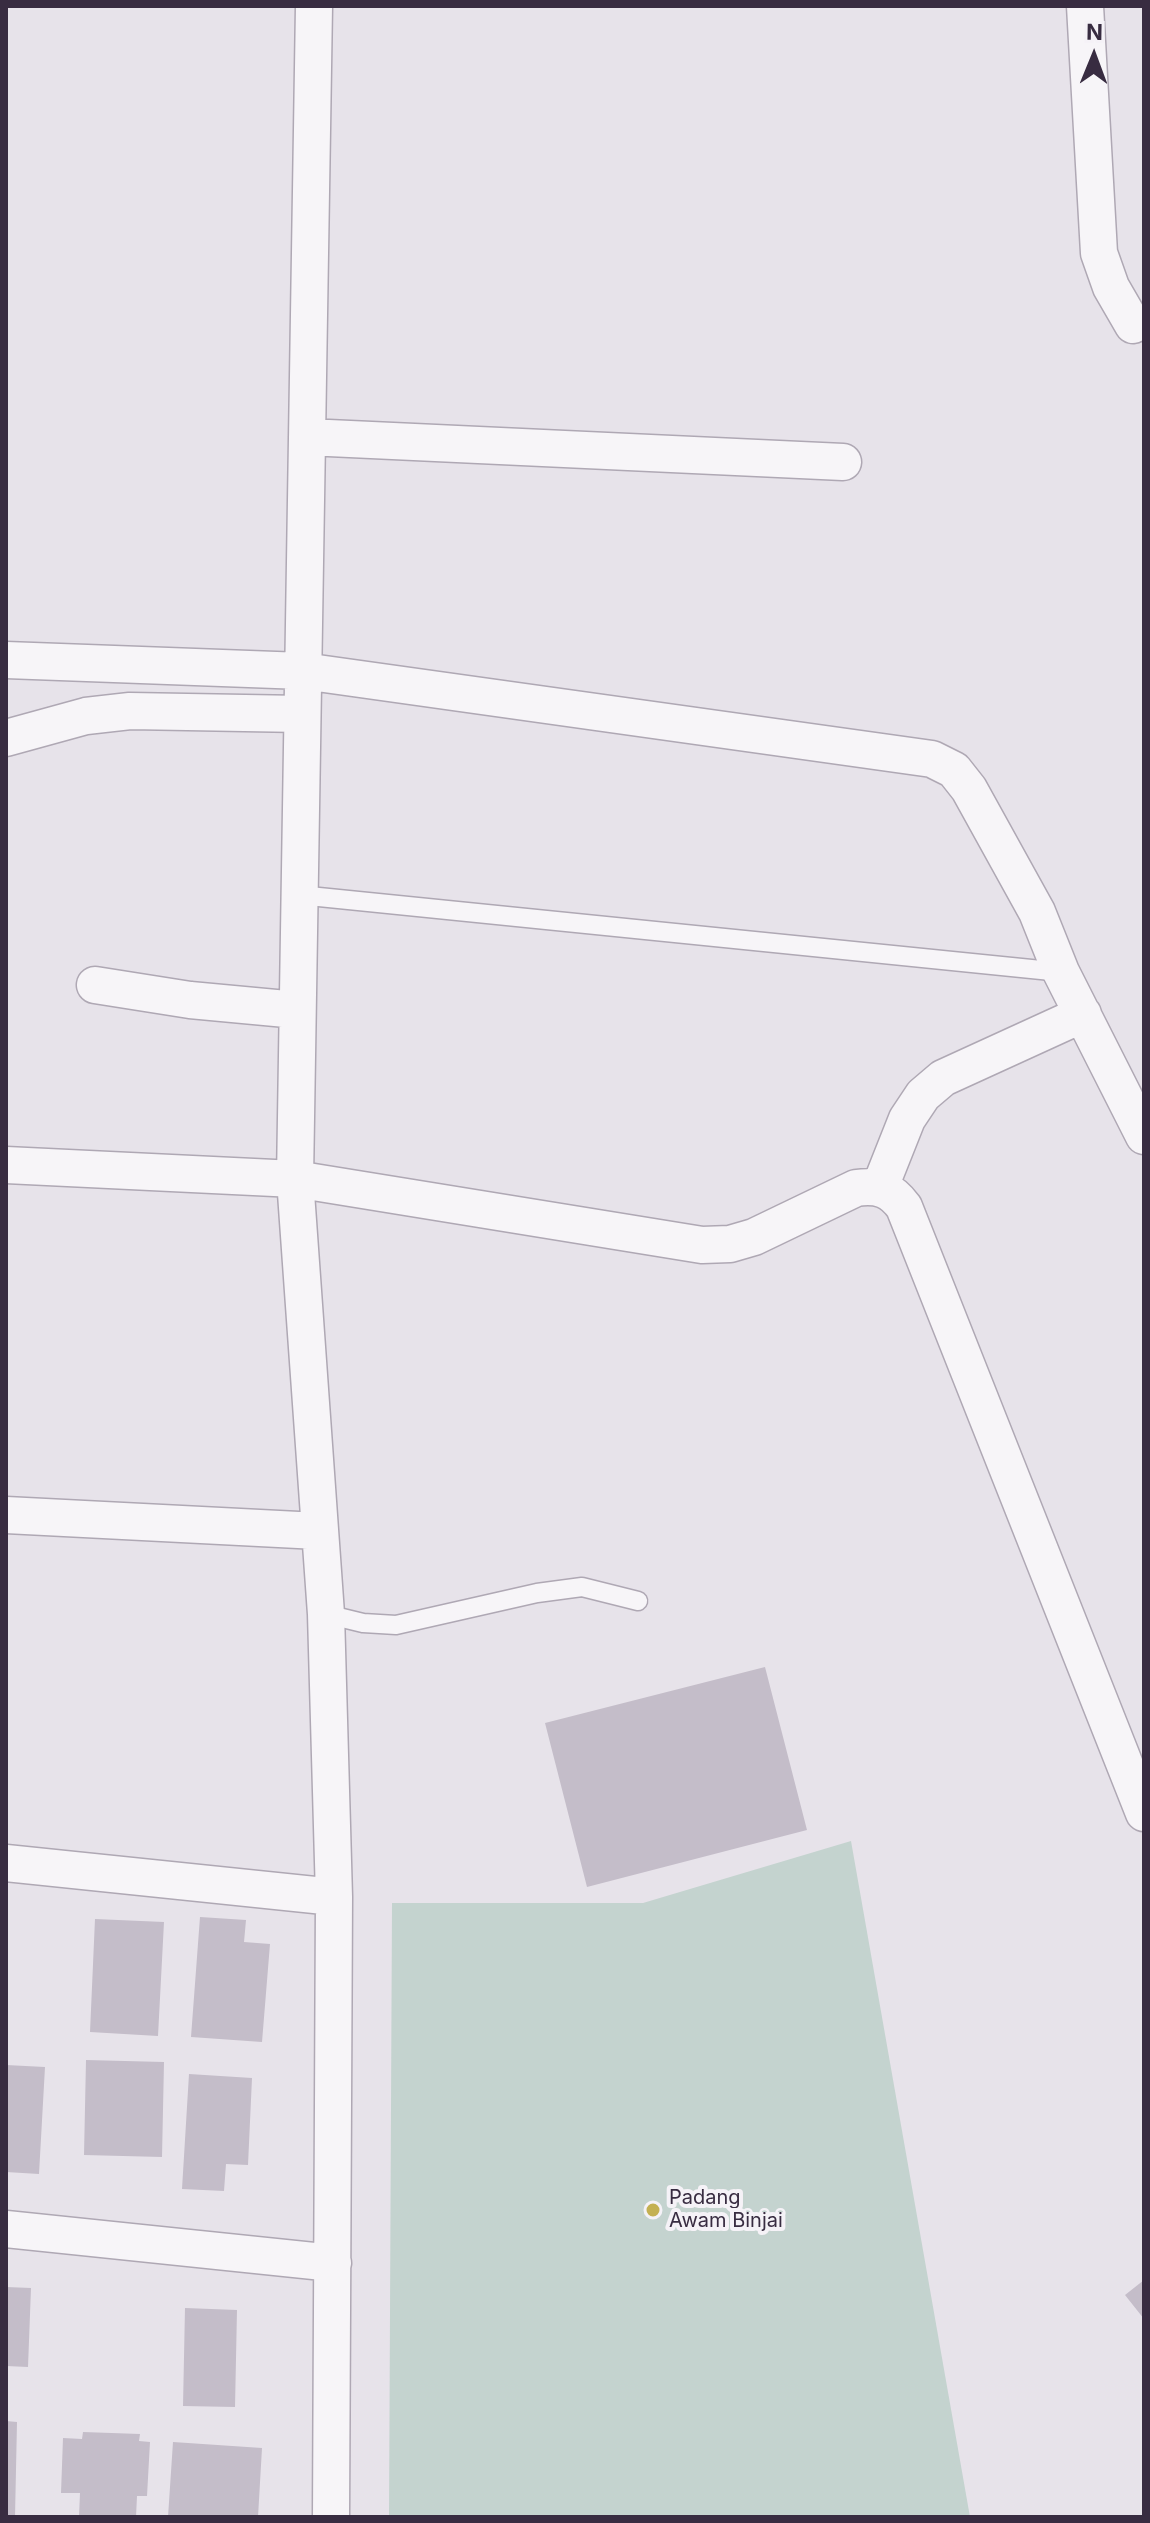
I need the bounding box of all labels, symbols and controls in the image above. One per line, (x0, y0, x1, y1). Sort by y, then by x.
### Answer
north arrow (1054, 16, 1134, 96)
text: N (1086, 19, 1103, 45)
place label: Padang Awam Binjai (669, 2186, 783, 2233)
marker: Padang Awam Binjai (644, 2201, 662, 2219)

